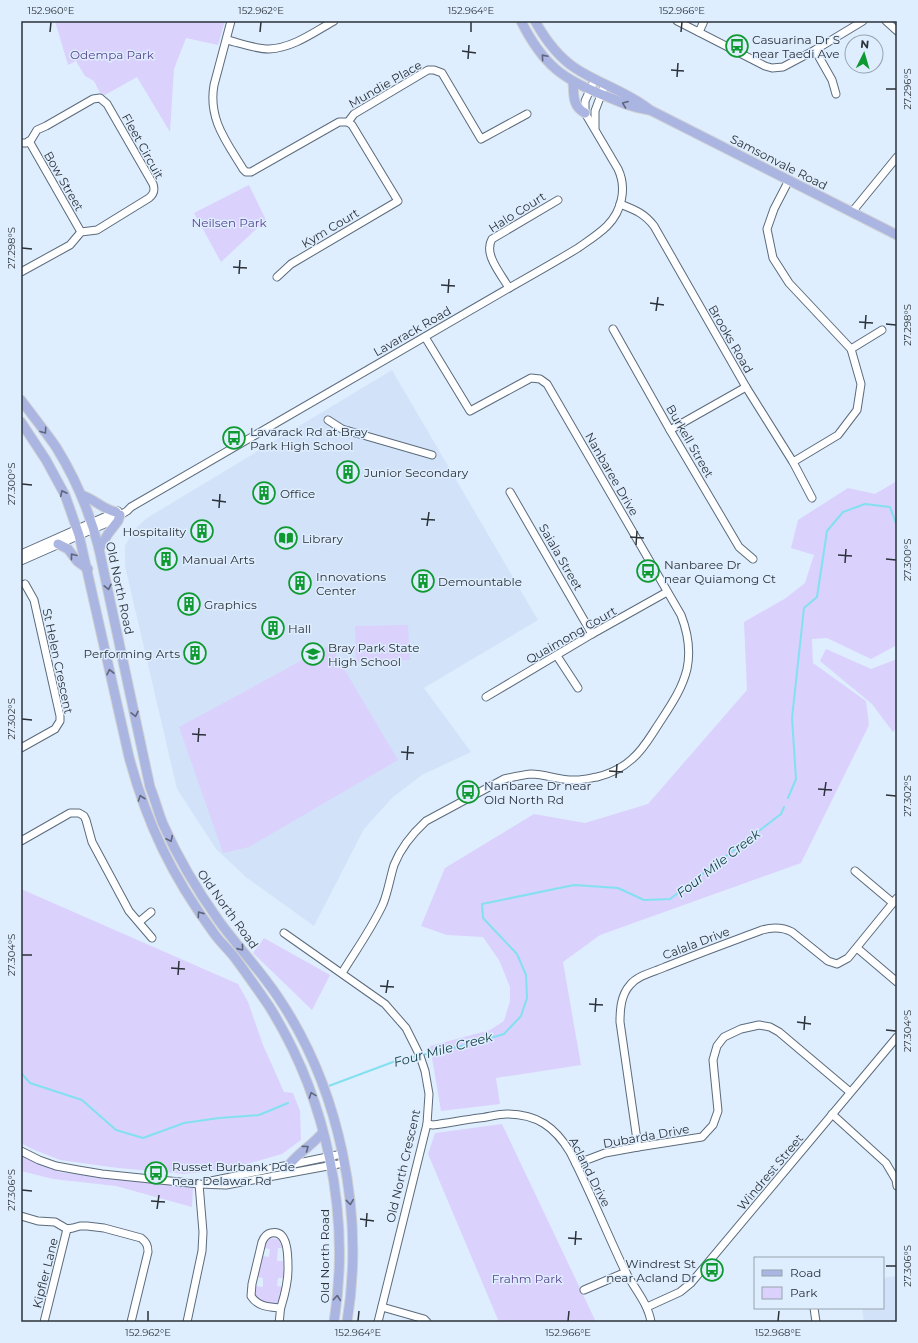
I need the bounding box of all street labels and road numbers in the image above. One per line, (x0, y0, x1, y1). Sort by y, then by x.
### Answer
street label: Mundie Place (346, 57, 424, 111)
street label: Fleet Circuit (119, 111, 167, 181)
street label: Samsonvale Road (728, 131, 830, 193)
street label: Bow Street (41, 149, 87, 214)
street label: Halo Court (486, 189, 548, 235)
street label: Kym Court (298, 205, 362, 251)
street label: Brooks Road (705, 302, 757, 376)
street label: Lavarack Road (371, 303, 453, 359)
street label: Burkell Street (663, 402, 717, 480)
street label: Nanbaree Drive (582, 430, 642, 518)
street label: Saiala Street (536, 521, 586, 593)
street label: Old North Road (103, 540, 137, 636)
street label: Quaimong Court (523, 603, 619, 667)
street label: St Helen Crescent (40, 607, 77, 715)
street label: Old North Road (194, 866, 262, 952)
street label: Calala Drive (660, 923, 732, 963)
street label: Old North Crescent (383, 1108, 423, 1224)
street label: Dubarda Drive (602, 1121, 690, 1151)
street label: Windrest Street (734, 1131, 806, 1213)
street label: Acland Drive (566, 1135, 614, 1209)
street label: Old North Road (317, 1209, 332, 1303)
street label: Kipfler Lane (29, 1236, 61, 1310)

